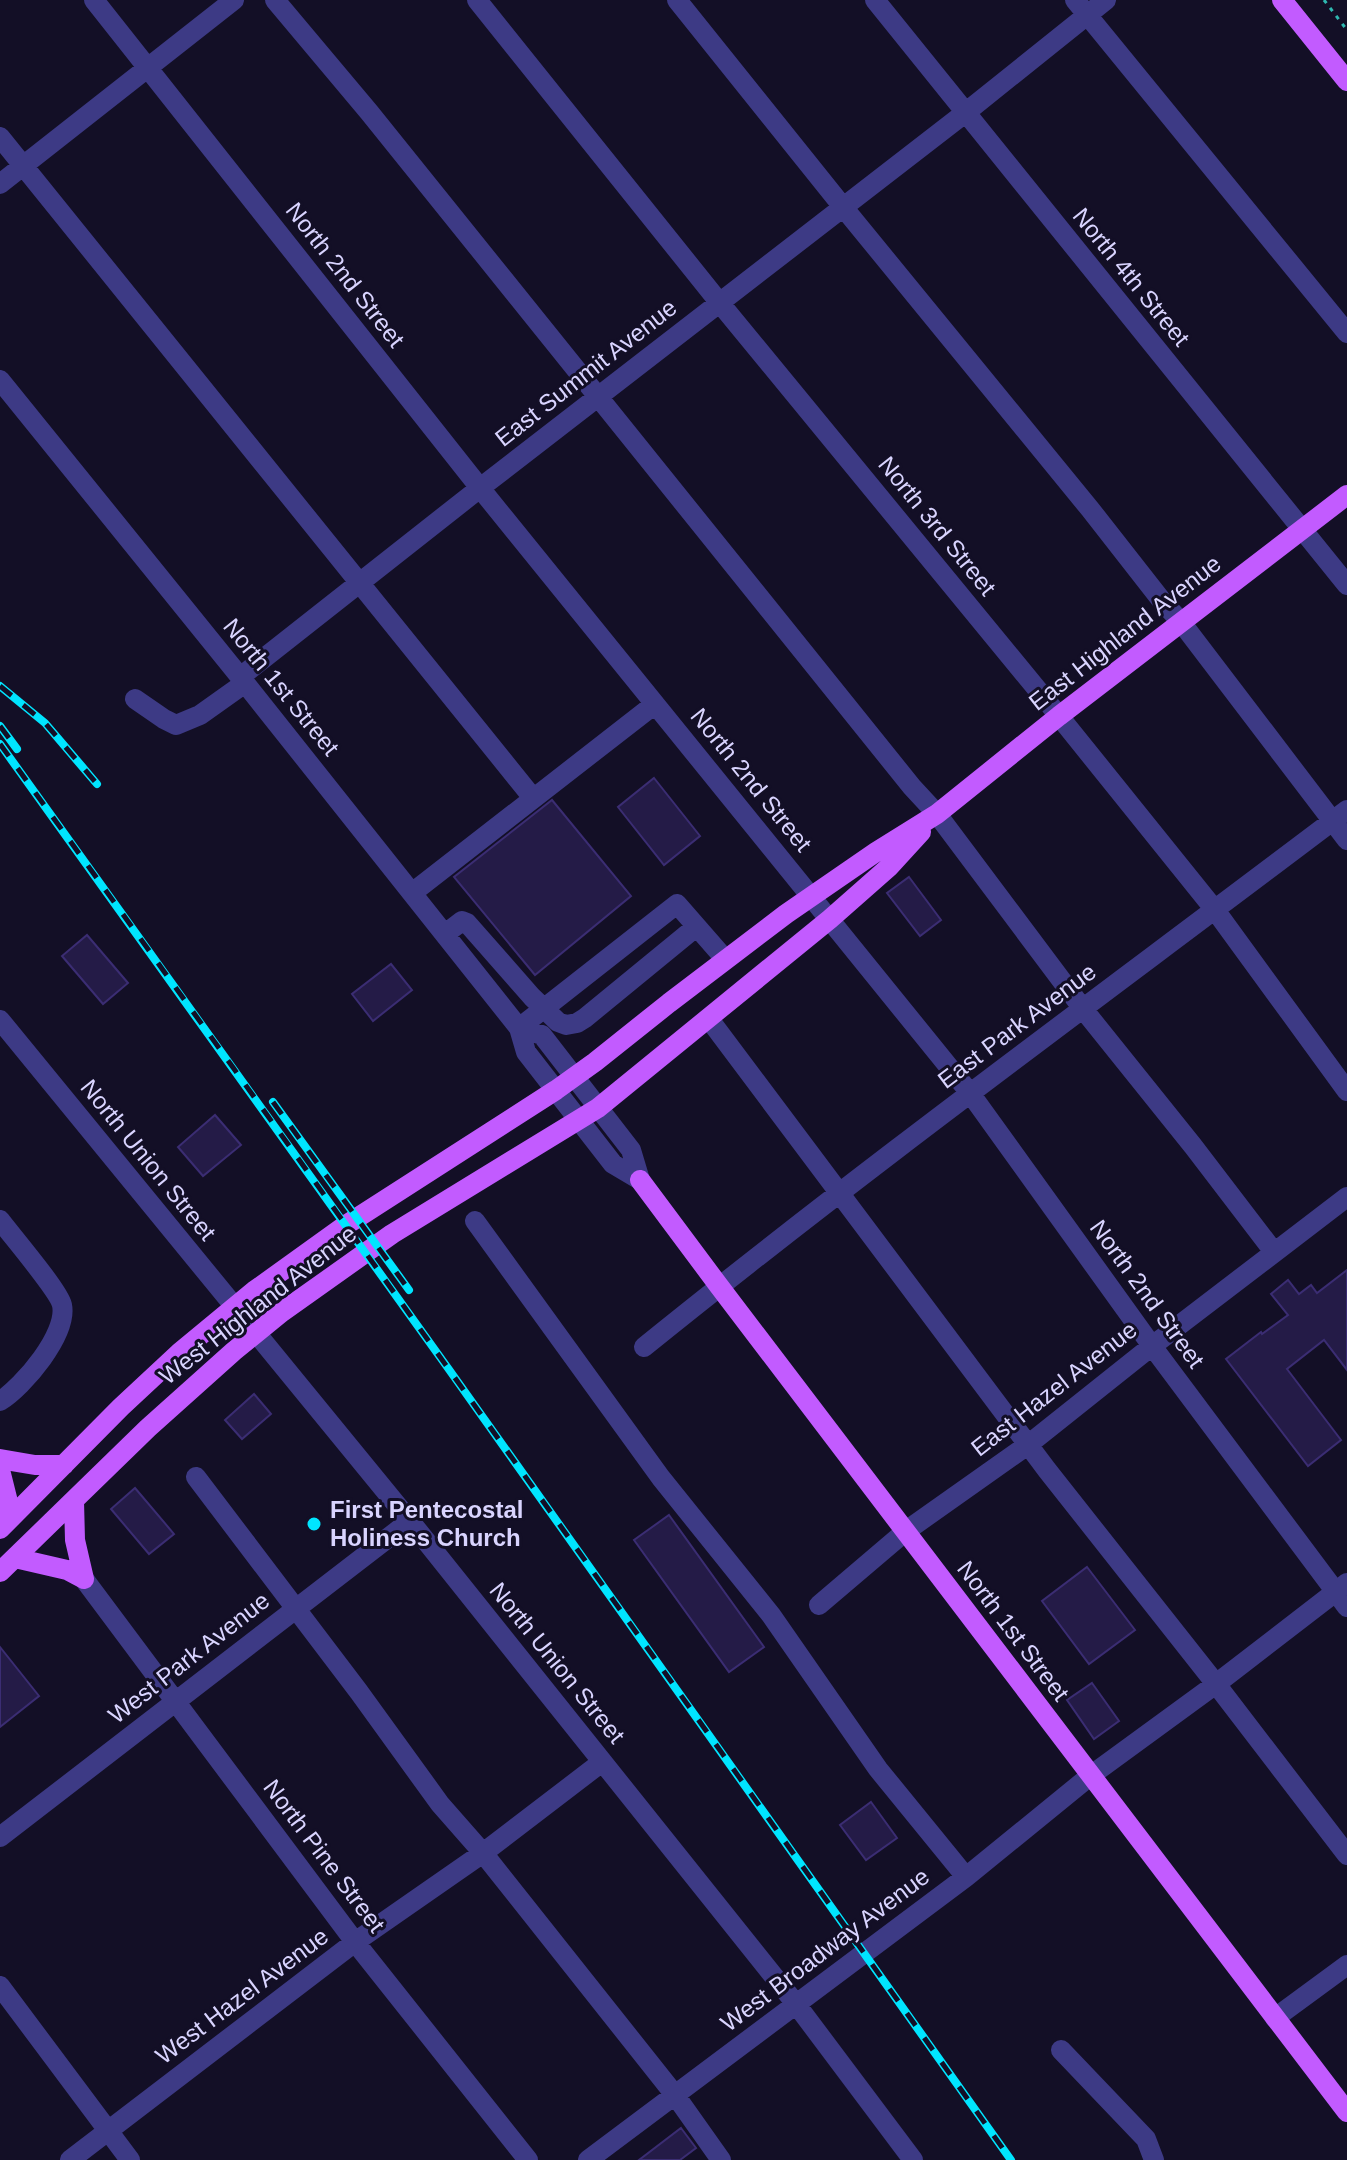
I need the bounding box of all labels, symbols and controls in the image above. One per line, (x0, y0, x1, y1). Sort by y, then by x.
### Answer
street label: North 2nd Street (281, 197, 410, 353)
street label: North 4th Street (1068, 202, 1195, 351)
street label: East Summit Avenue (490, 294, 682, 452)
street label: North 3rd Street (873, 451, 1002, 601)
street label: East Highland Avenue (1024, 549, 1226, 716)
street label: North 1st Street (218, 613, 345, 761)
street label: North 2nd Street (685, 703, 817, 857)
street label: East Park Avenue (933, 958, 1101, 1094)
street label: North Union Street (75, 1074, 222, 1246)
street label: North 2nd Street (1085, 1215, 1210, 1373)
street label: West Highland Avenue (154, 1219, 361, 1390)
street label: East Hazel Avenue (966, 1316, 1142, 1462)
place label: First Pentecostal Holiness Church (330, 1496, 523, 1551)
marker: First Pentecostal Holiness Church (305, 1515, 323, 1533)
street label: North 1st Street (952, 1555, 1075, 1706)
street label: North Union Street (484, 1577, 631, 1749)
street label: West Park Avenue (103, 1586, 274, 1729)
street label: North Pine Street (258, 1774, 391, 1938)
street label: West Broadway Avenue (715, 1862, 934, 2037)
street label: West Hazel Avenue (150, 1922, 333, 2069)

